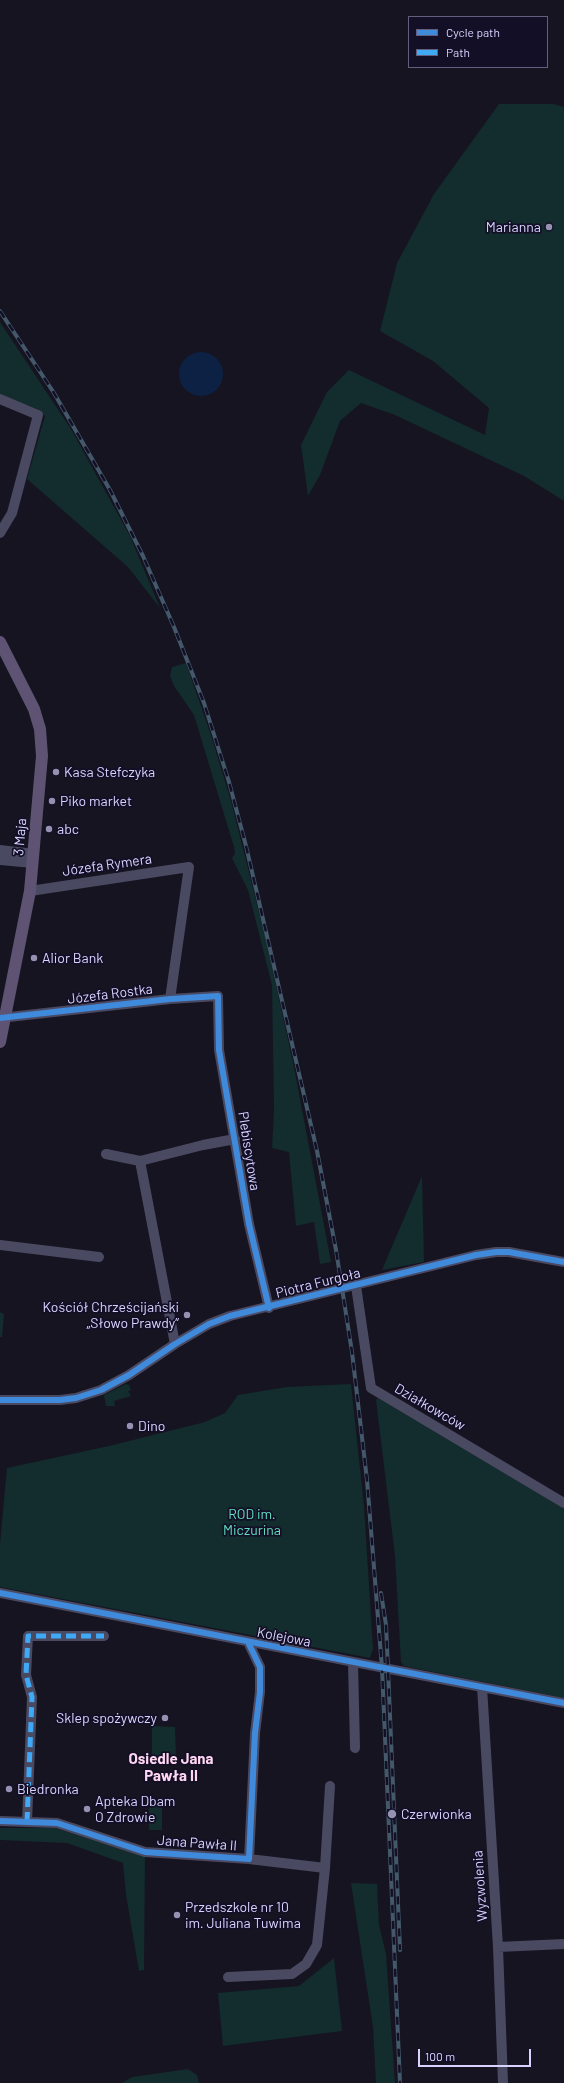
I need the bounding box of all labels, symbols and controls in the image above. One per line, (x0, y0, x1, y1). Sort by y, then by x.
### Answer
legend (408, 16, 548, 68)
text: Cycle path (446, 25, 500, 39)
text: Path (446, 45, 470, 59)
place label: Marianna (486, 219, 541, 235)
marker: Marianna (544, 222, 554, 232)
place label: Kasa Stefczyka (64, 764, 155, 780)
marker: Kasa Stefczyka (51, 767, 61, 777)
place label: Piko market (60, 793, 132, 809)
marker: Piko market (47, 796, 57, 806)
street label: 3 Maja (10, 817, 30, 857)
place label: abc (57, 821, 79, 837)
marker: abc (44, 824, 54, 834)
street label: Józefa Rymera (61, 850, 153, 880)
place label: Alior Bank (42, 950, 103, 966)
marker: Alior Bank (29, 953, 39, 963)
street label: Józefa Rostka (66, 980, 154, 1008)
street label: Plebiscytowa (234, 1110, 264, 1192)
street label: Piotra Furgoła (274, 1264, 362, 1302)
place label: Kościół Chrześcijański „Słowo Prawdy” (42, 1299, 179, 1332)
marker: Kościół Chrześcijański „Słowo Prawdy” (182, 1310, 192, 1320)
street label: Działkowców (392, 1380, 468, 1434)
place label: Dino (138, 1418, 165, 1434)
marker: Dino (125, 1421, 135, 1431)
park label: ROD im. Miczurina (223, 1506, 281, 1538)
street label: Kolejowa (256, 1624, 312, 1650)
place label: Sklep spożywczy (56, 1710, 157, 1726)
marker: Sklep spożywczy (160, 1713, 170, 1723)
district label: Osiedle Jana Pawła II (129, 1750, 213, 1785)
place label: Biedronka (17, 1781, 79, 1797)
marker: Biedronka (4, 1784, 14, 1794)
place label: Apteka Dbam O Zdrowie (95, 1793, 175, 1826)
marker: Apteka Dbam O Zdrowie (82, 1804, 92, 1814)
place label: Czerwionka (401, 1806, 472, 1822)
marker: Czerwionka (386, 1808, 398, 1820)
street label: Jana Pawła II (156, 1832, 238, 1854)
street label: Wyzwolenia (469, 1850, 491, 1922)
place label: Przedszkole nr 10 im. Juliana Tuwima (185, 1899, 301, 1932)
marker: Przedszkole nr 10 im. Juliana Tuwima (172, 1910, 182, 1920)
scale bar (420, 2041, 533, 2067)
text: 100 m (425, 2049, 455, 2063)

